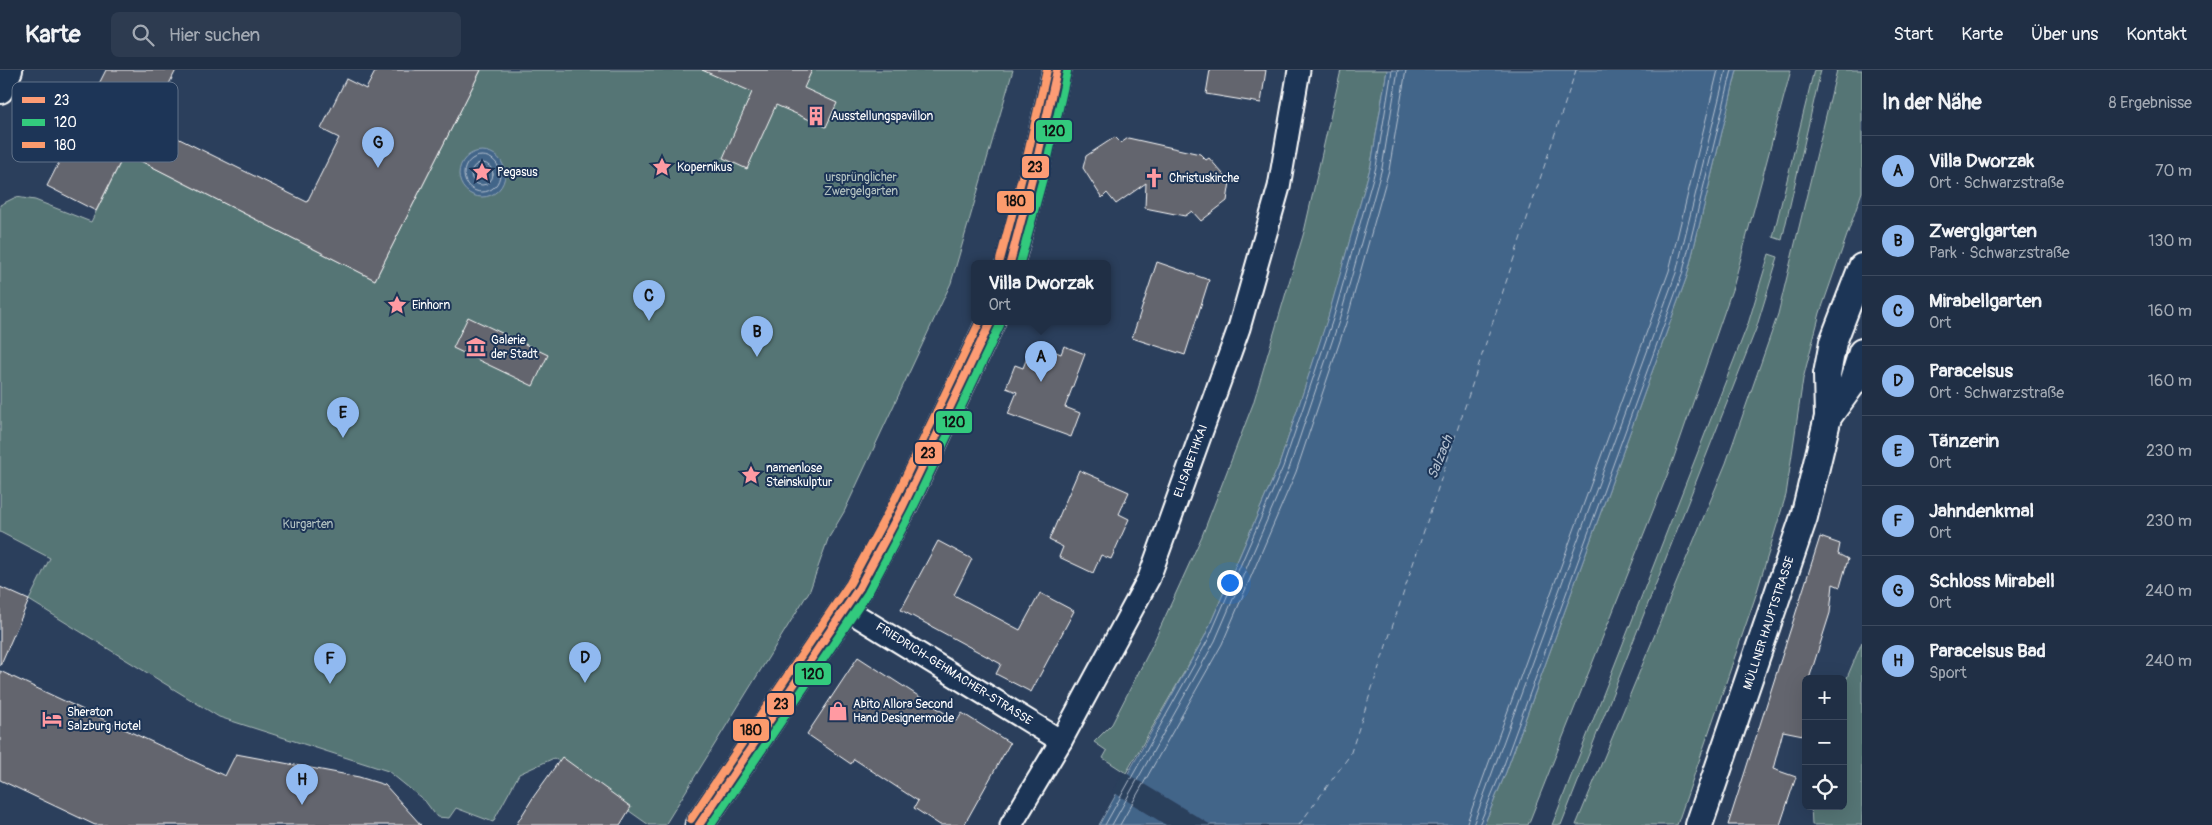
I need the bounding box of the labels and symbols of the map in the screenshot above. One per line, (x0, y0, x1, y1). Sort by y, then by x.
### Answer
legend (12, 82, 178, 162)
text: 23 (54, 92, 69, 109)
building icon: Ausstellungspavillon (805, 105, 827, 127)
place label: Ausstellungspavillon (831, 109, 934, 124)
text: 120 (54, 114, 77, 131)
line badge: 120 (1035, 119, 1073, 143)
text: 120 (1043, 123, 1066, 140)
pin: G (362, 127, 394, 168)
text: 180 (54, 137, 76, 154)
line badge: 23 (1021, 155, 1050, 179)
place icon: Kopernikus (651, 156, 673, 178)
text: 23 (1027, 159, 1043, 176)
place label: Kopernikus (677, 160, 733, 175)
place icon: Pegasus (471, 161, 493, 183)
place label: Pegasus (497, 165, 538, 180)
church icon: Christuskirche (1143, 167, 1165, 189)
park label: ursprünglicher Zwergelgarten (824, 170, 898, 199)
place label: Christuskirche (1169, 171, 1239, 186)
line badge: 180 (996, 190, 1035, 214)
text: 180 (1004, 193, 1026, 210)
pin: C (633, 280, 665, 321)
place icon: Einhorn (386, 294, 408, 316)
place label: Einhorn (412, 298, 450, 313)
pin: B (741, 316, 773, 357)
place label: Galerie der Stadt (491, 333, 538, 362)
museum icon: Galerie der Stadt (465, 336, 487, 358)
pin: A (1025, 341, 1057, 382)
pin: E (327, 397, 359, 438)
line badge: 120 (935, 410, 973, 434)
text: 120 (943, 414, 966, 431)
street label: ELISABETHKAI (1171, 422, 1211, 500)
water label: Salzach (1424, 431, 1457, 481)
line badge: 23 (914, 441, 943, 465)
text: 23 (920, 445, 936, 462)
place label: namenlose Steinskulptur (766, 461, 833, 490)
place icon: namenlose Steinskulptur (740, 464, 762, 486)
park label: Kurgarten (283, 517, 334, 532)
street label: MÜLLNER HAUPTSTRASSE (1739, 554, 1798, 692)
your location (1217, 570, 1243, 596)
street label: FRIEDRICH-GEHMACHER-STRASSE (873, 619, 1035, 729)
pin: D (569, 642, 601, 683)
pin: F (314, 643, 346, 684)
line badge: 120 (794, 662, 832, 686)
text: 120 (802, 666, 825, 683)
line badge: 23 (766, 692, 795, 716)
text: 23 (773, 696, 789, 713)
place label: Abito Allora Second Hand Designermode (853, 697, 954, 726)
shop icon: Abito Allora Second Hand Designermode (827, 700, 849, 722)
place label: Sheraton Salzburg Hotel (67, 705, 141, 734)
hotel icon: Sheraton Salzburg Hotel (41, 708, 63, 730)
line badge: 180 (732, 718, 770, 742)
text: 180 (740, 722, 762, 739)
pin: H (286, 764, 318, 805)

